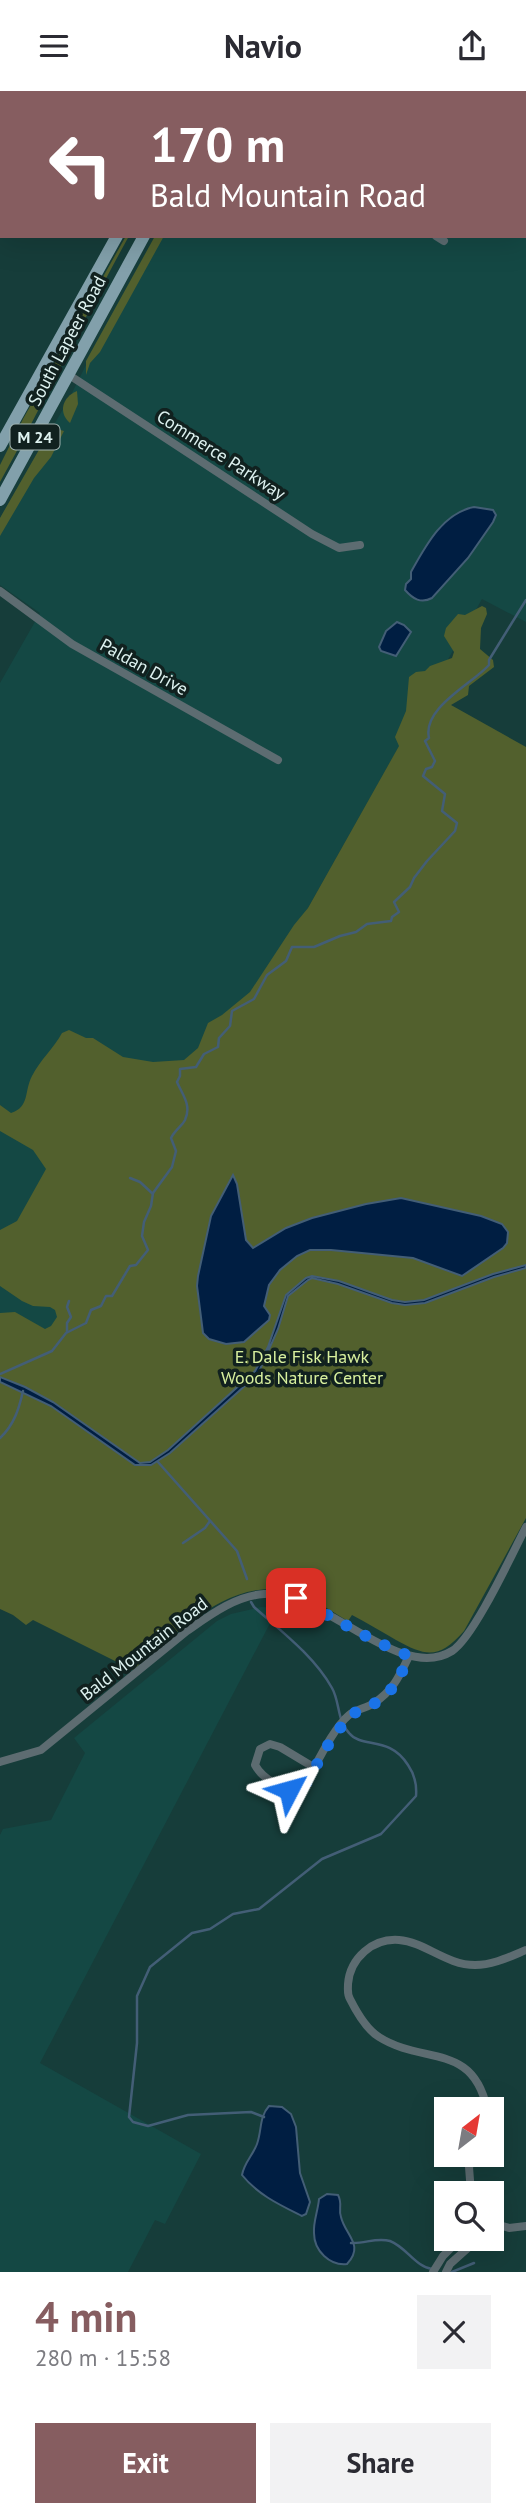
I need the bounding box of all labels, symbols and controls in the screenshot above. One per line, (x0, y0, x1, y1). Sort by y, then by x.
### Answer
text: Navio (224, 25, 302, 67)
icon: menu (35, 27, 73, 65)
icon: share (453, 27, 491, 65)
text: 170 m (150, 112, 285, 176)
icon: left (35, 119, 126, 210)
text: Bald Mountain Road (150, 174, 426, 216)
street label: South Lapeer Road (23, 272, 111, 410)
street label: Commerce Parkway (152, 404, 291, 505)
road number: M 24 (10, 425, 60, 449)
street label: Paldan Drive (96, 633, 192, 700)
park label: E. Dale Fisk Hawk Woods Nature Center (221, 1345, 383, 1389)
pin (266, 1568, 326, 1628)
icon: arrive (277, 1579, 315, 1617)
street label: Bald Mountain Road (75, 1592, 212, 1705)
position arrow (252, 1753, 326, 1827)
north arrow (434, 2097, 504, 2167)
map controls (434, 2097, 504, 2251)
button: search (434, 2181, 504, 2251)
text: 4 min (35, 2289, 137, 2344)
button: close (417, 2295, 491, 2369)
text: 280 m · 15:58 (35, 2343, 171, 2372)
button: Exit (35, 2423, 256, 2503)
button: Share (270, 2423, 491, 2503)

